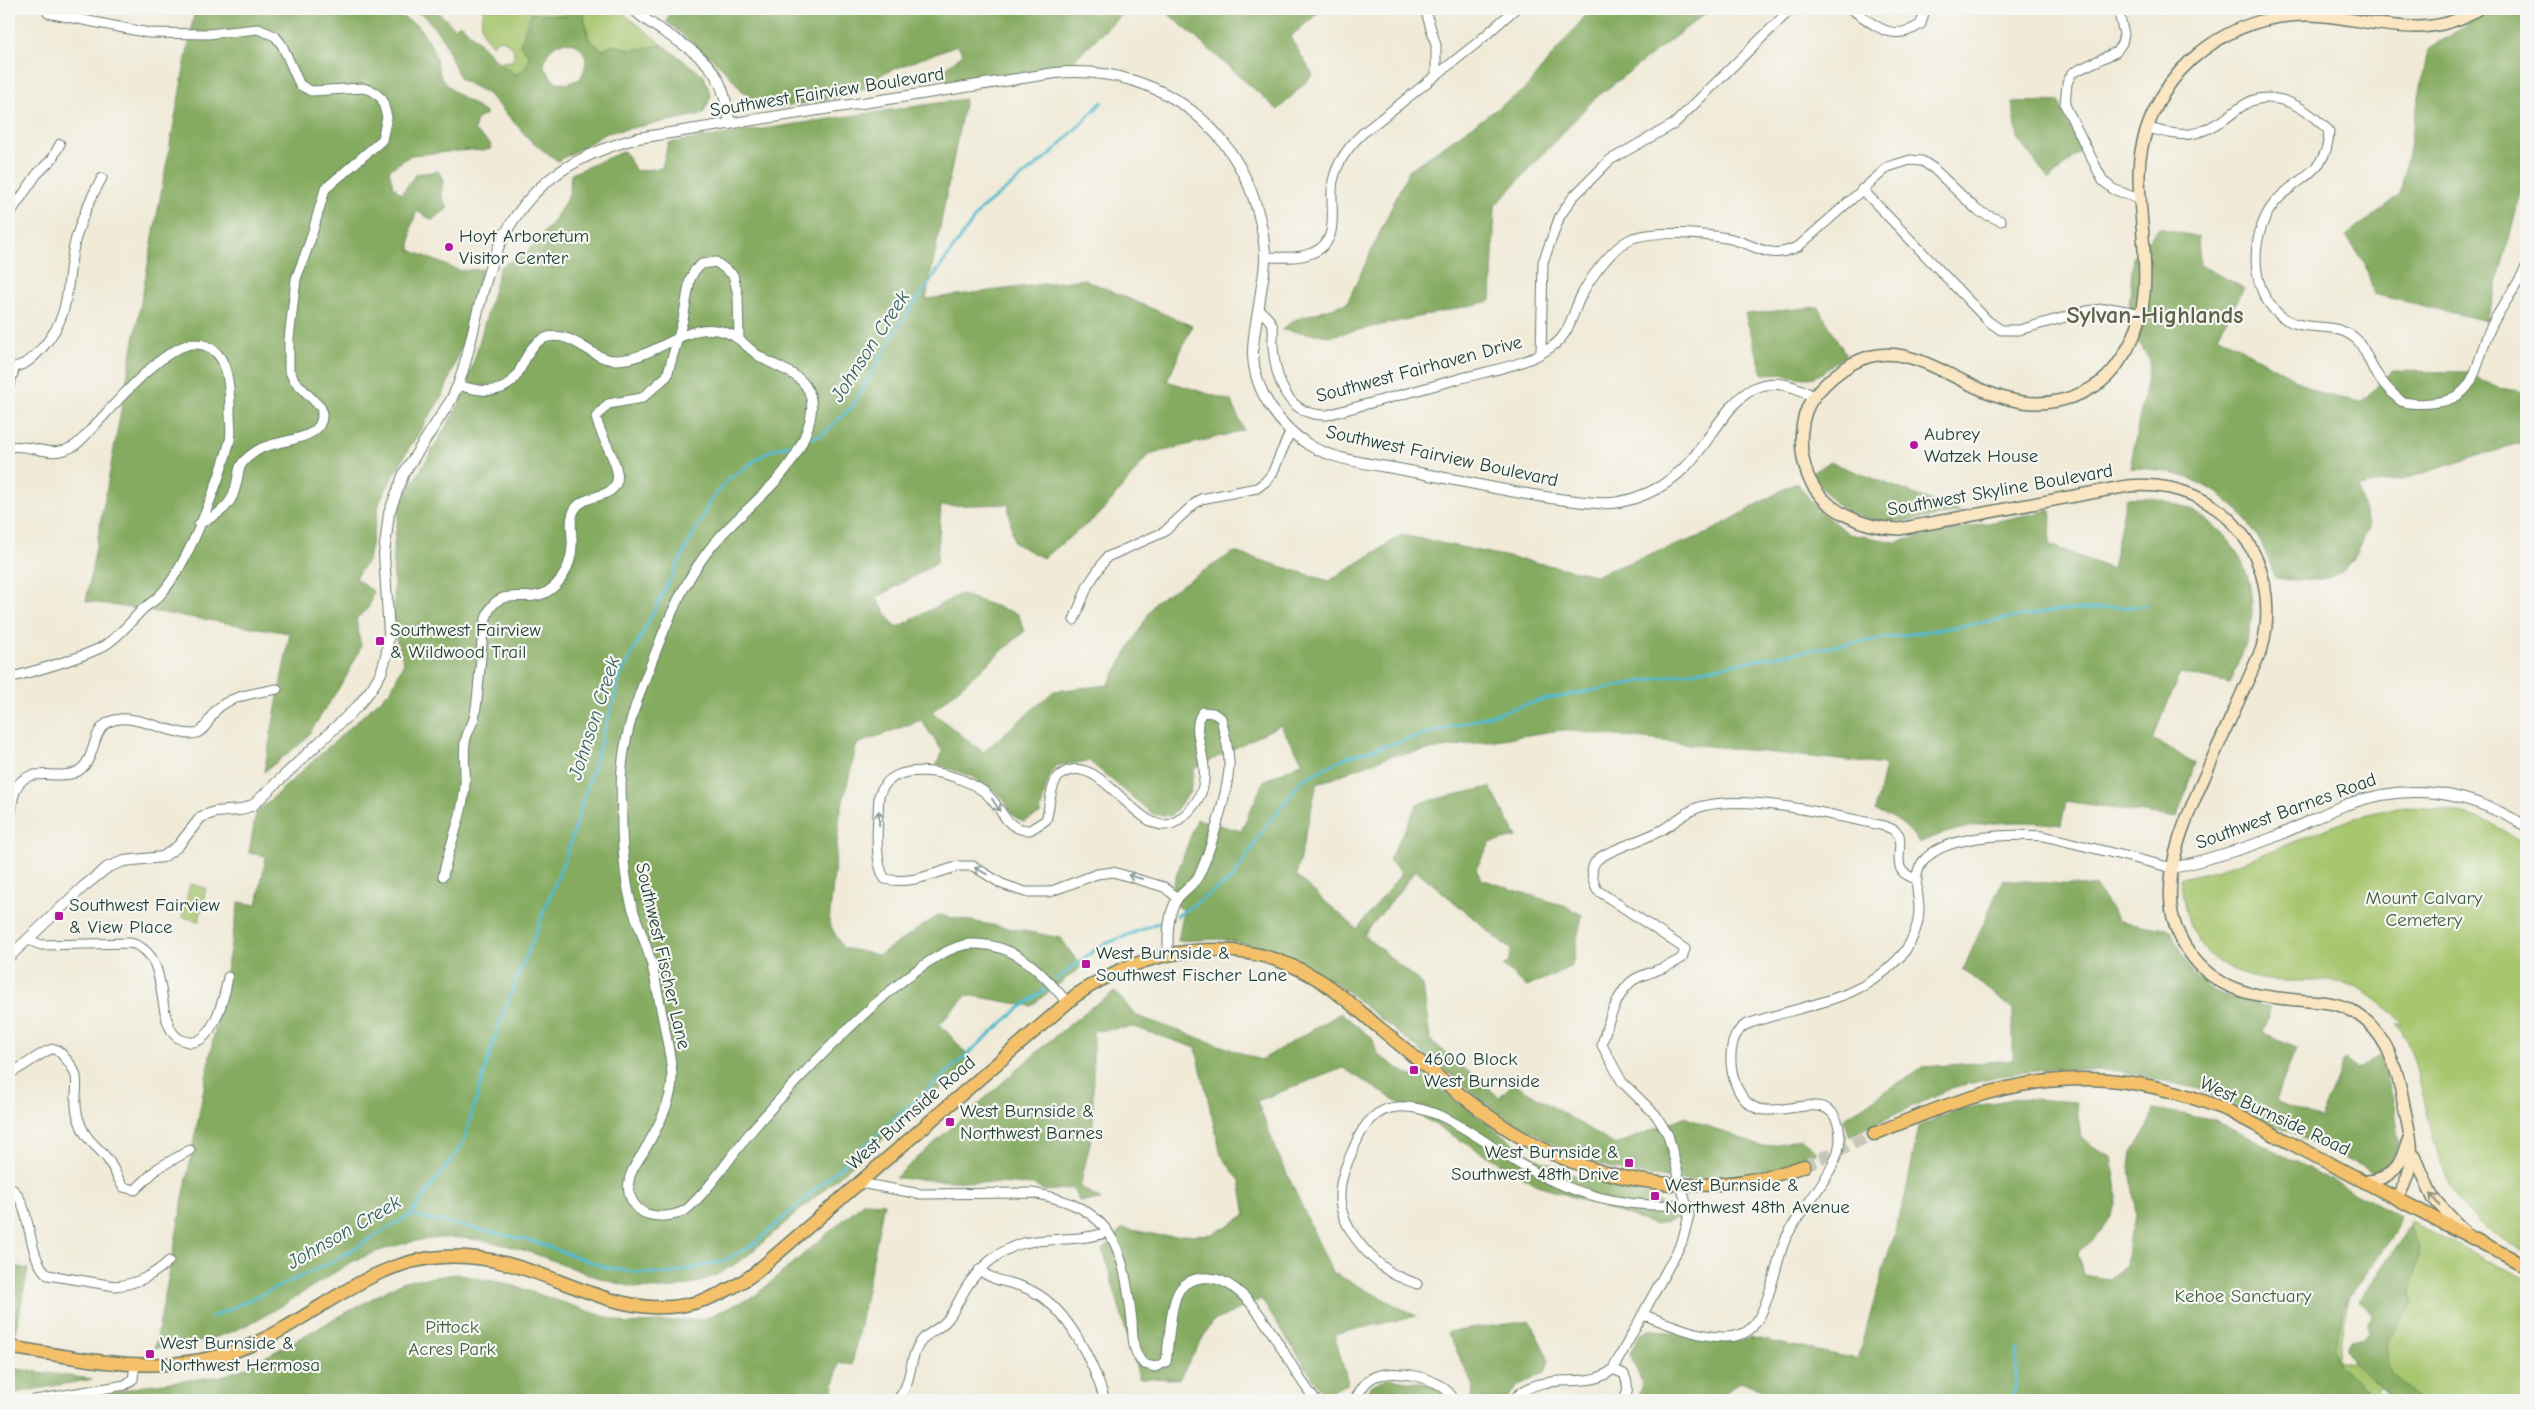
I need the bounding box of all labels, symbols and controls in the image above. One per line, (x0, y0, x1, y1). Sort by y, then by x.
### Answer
street label: Southwest Fairview Boulevard (708, 63, 946, 121)
place label: Hoyt Arboretum Visitor Center (459, 225, 589, 269)
marker: Hoyt Arboretum Visitor Center (443, 241, 455, 253)
water label: Johnson Creek (825, 286, 915, 407)
district label: Sylvan-Highlands (2067, 301, 2244, 329)
street label: Southwest Fairhaven Drive (1314, 331, 1524, 407)
street label: Southwest Fairview Boulevard (1324, 421, 1560, 491)
place label: Aubrey Watzek House (1924, 423, 2038, 467)
marker: Aubrey Watzek House (1908, 439, 1920, 451)
street label: Southwest Skyline Boulevard (1885, 459, 2115, 521)
place label: Southwest Fairview & Wildwood Trail (390, 619, 541, 663)
marker: Southwest Fairview & Wildwood Trail (374, 635, 386, 647)
water label: Johnson Creek (563, 653, 625, 783)
street label: Southwest Barnes Road (2193, 768, 2379, 854)
one-way arrow (992, 798, 1002, 812)
one-way arrow (874, 810, 884, 826)
street label: Southwest Fischer Lane (631, 860, 695, 1052)
one-way arrow (974, 866, 989, 876)
one-way arrow (1127, 871, 1143, 881)
park label: Mount Calvary Cemetery (2365, 887, 2483, 931)
place label: Southwest Fairview & View Place (69, 894, 220, 938)
marker: Southwest Fairview & View Place (53, 910, 65, 922)
place label: West Burnside & Southwest Fischer Lane (1096, 942, 1287, 986)
marker: West Burnside & Southwest Fischer Lane (1080, 958, 1092, 970)
place label: 4600 Block West Burnside (1424, 1048, 1540, 1092)
street label: West Burnside Road (842, 1051, 980, 1175)
marker: 4600 Block West Burnside (1408, 1064, 1420, 1076)
street label: West Burnside Road (2196, 1072, 2354, 1160)
place label: West Burnside & Northwest Barnes (960, 1100, 1103, 1144)
marker: West Burnside & Northwest Barnes (944, 1116, 956, 1128)
place label: West Burnside & Southwest 48th Drive (1451, 1141, 1619, 1185)
marker: West Burnside & Southwest 48th Drive (1623, 1157, 1635, 1169)
place label: West Burnside & Northwest 48th Avenue (1665, 1174, 1850, 1218)
water label: Johnson Creek (282, 1190, 405, 1274)
marker: West Burnside & Northwest 48th Avenue (1649, 1190, 1661, 1202)
one-way arrow (2430, 1193, 2440, 1207)
park label: Kehoe Sanctuary (2174, 1285, 2312, 1307)
park label: Pittock Acres Park (408, 1316, 497, 1360)
place label: West Burnside & Northwest Hermosa (160, 1332, 320, 1376)
marker: West Burnside & Northwest Hermosa (144, 1348, 156, 1360)

